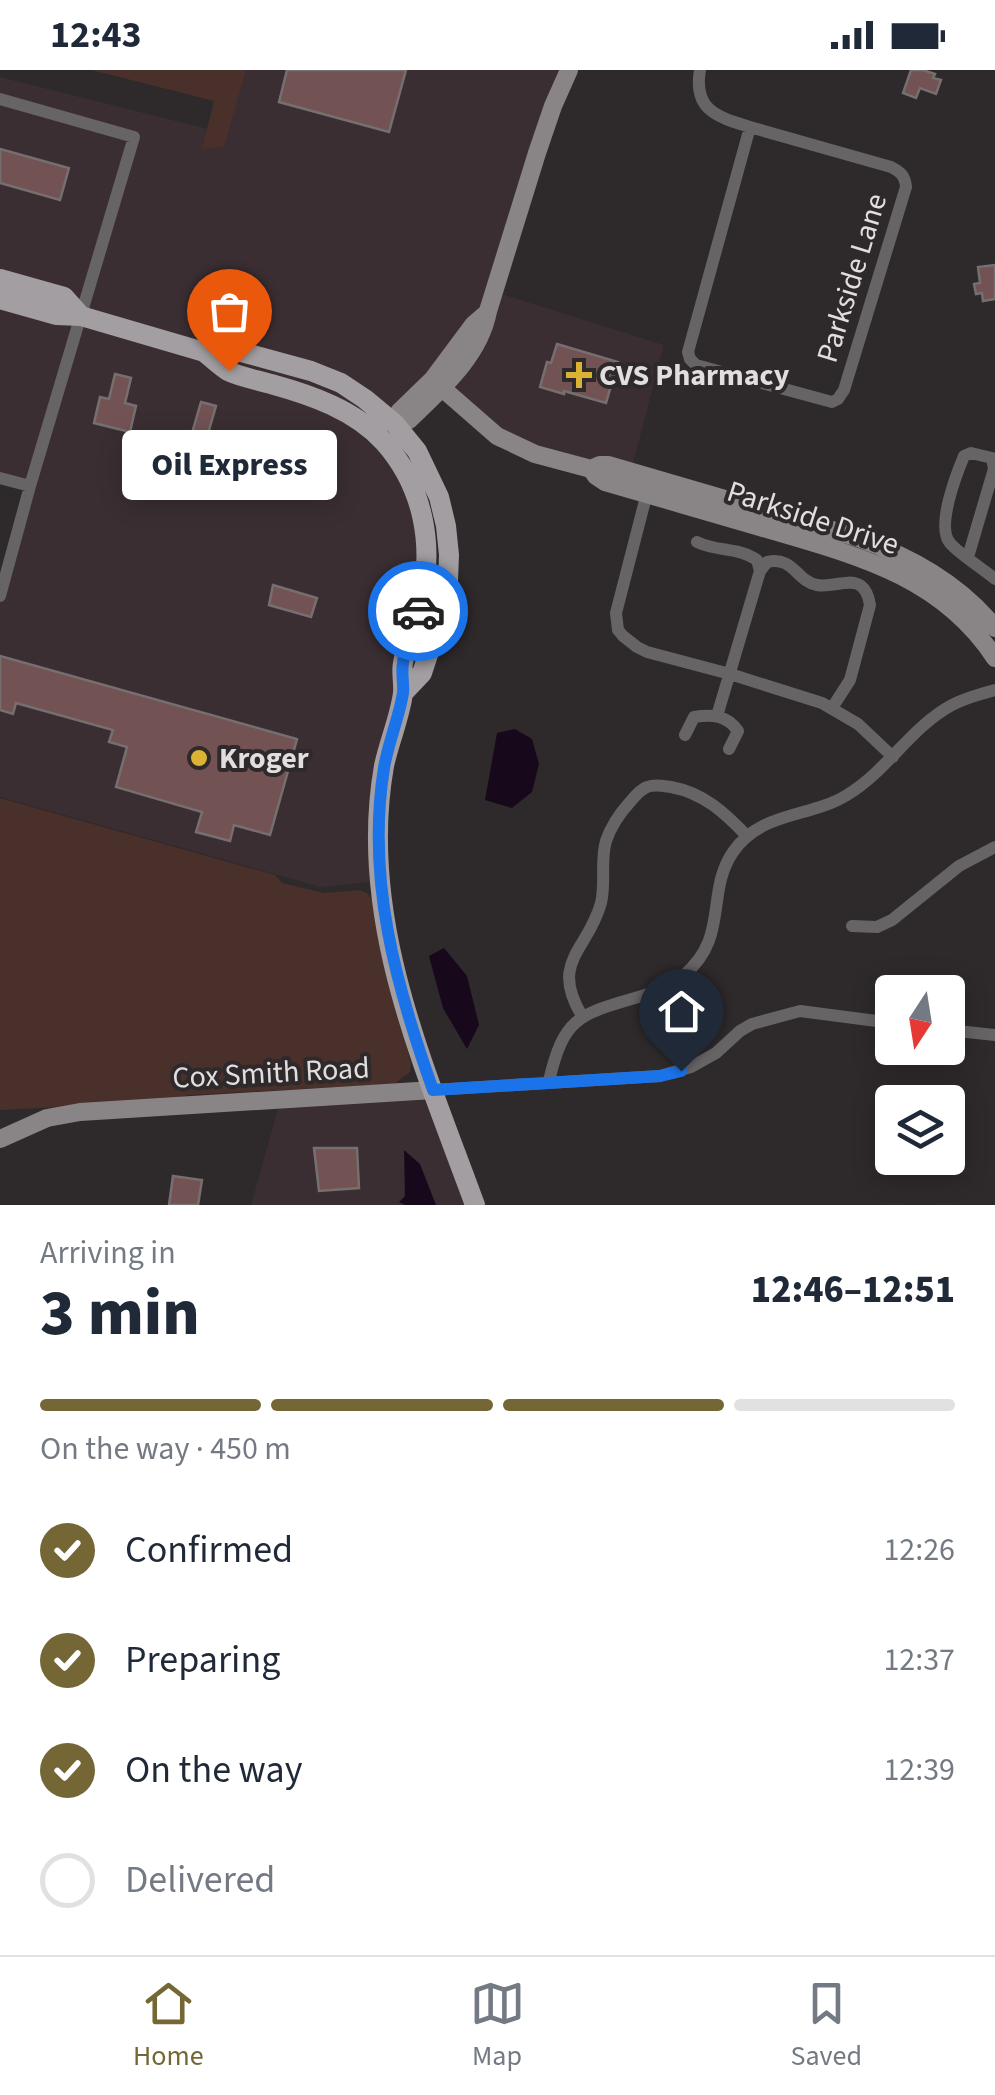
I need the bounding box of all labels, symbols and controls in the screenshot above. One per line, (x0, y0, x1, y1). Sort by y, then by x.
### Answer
text: 12:43 (50, 8, 142, 62)
street label: Parkside Lane (806, 188, 898, 368)
pin (187, 269, 272, 372)
icon: bag (202, 284, 257, 339)
place label: CVS Pharmacy (599, 354, 790, 397)
marker: CVS Pharmacy (568, 364, 590, 386)
callout: Oil Express (121, 431, 336, 501)
text: Oil Express (151, 442, 308, 488)
street label: Parkside Drive (721, 470, 905, 566)
courier (368, 561, 468, 661)
icon: car (391, 584, 446, 639)
place label: Kroger (219, 737, 309, 780)
marker: Kroger (188, 747, 210, 769)
pin (639, 969, 724, 1072)
north arrow (875, 975, 965, 1065)
map controls (875, 975, 965, 1175)
icon: home (654, 984, 709, 1039)
street label: Cox Smith Road (171, 1046, 371, 1100)
button: layers (875, 1085, 965, 1175)
text: Arriving in (40, 1230, 176, 1276)
text: 12:46–12:51 (751, 1263, 955, 1317)
text: 3 min (40, 1267, 200, 1360)
text: On the way · 450 m (40, 1426, 291, 1472)
icon: check (40, 1523, 95, 1578)
text: Confirmed (125, 1523, 293, 1577)
text: 12:26 (883, 1527, 955, 1573)
icon: check (40, 1633, 95, 1688)
text: Preparing (125, 1633, 280, 1687)
text: 12:37 (883, 1637, 955, 1683)
icon: check (40, 1743, 95, 1798)
text: On the way (125, 1743, 302, 1797)
text: 12:39 (883, 1747, 955, 1793)
text: Delivered (125, 1853, 275, 1907)
tab: Home (133, 1976, 204, 2076)
tab: Map (470, 1976, 525, 2076)
tab: Saved (791, 1976, 862, 2076)

